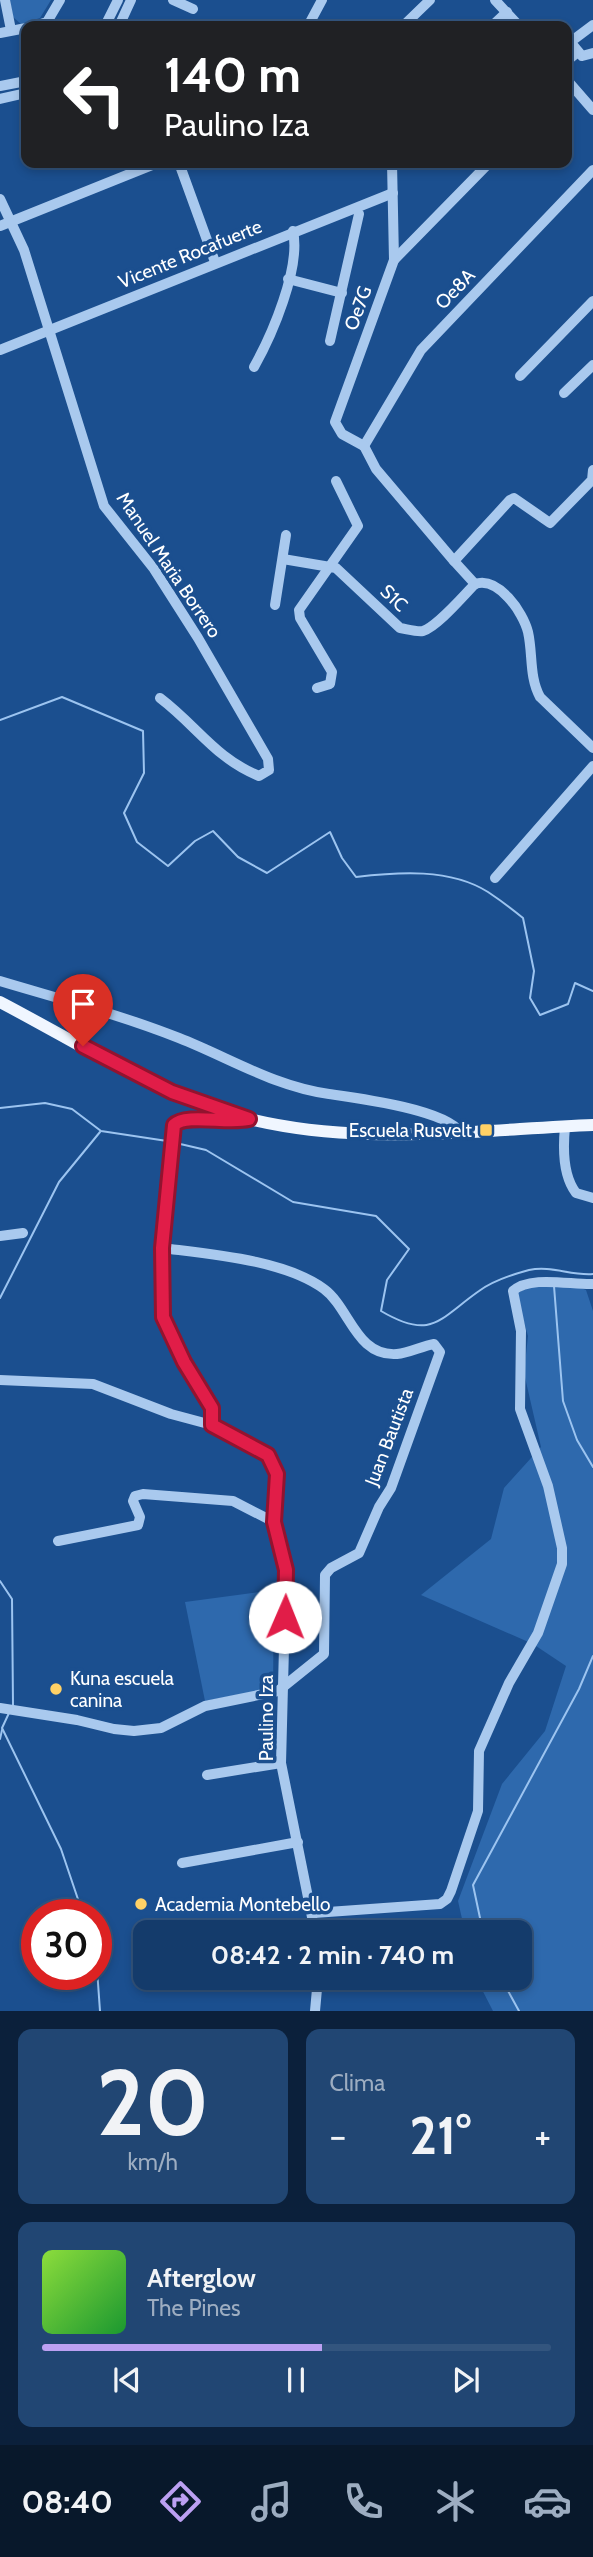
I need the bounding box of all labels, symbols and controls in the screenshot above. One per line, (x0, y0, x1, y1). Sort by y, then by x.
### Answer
text: 140 m (164, 45, 301, 104)
icon: left (49, 49, 140, 140)
text: Paulino Iza (164, 105, 309, 144)
street label: Vicente Rocafuerte (115, 215, 265, 293)
street label: Oe8A (430, 264, 480, 314)
street label: Oe7G (339, 283, 377, 333)
street label: Manuel Maria Borrero (112, 488, 226, 642)
street label: S1C (376, 580, 413, 616)
pin (53, 974, 113, 1046)
icon: arrive (64, 985, 102, 1023)
place label: Escuela Rusvelt (349, 1119, 473, 1142)
marker: Escuela Rusvelt (478, 1122, 494, 1138)
street label: Juan Bautista (359, 1385, 418, 1490)
position arrow (248, 1580, 322, 1654)
place label: Kuna escuela canina (70, 1667, 174, 1712)
street label: Paulino Iza (255, 1675, 278, 1761)
marker: Kuna escuela canina (48, 1681, 64, 1697)
place label: Academia Montebello (155, 1893, 330, 1916)
marker: Academia Montebello (133, 1896, 149, 1912)
speed limit sign: 30 (21, 1899, 112, 1990)
text: 08:42 · 2 min · 740 m (211, 1939, 454, 1971)
text: 20 (97, 2047, 209, 2158)
text: Clima (330, 2069, 385, 2097)
text: 21° (409, 2104, 471, 2167)
text: − (330, 2112, 346, 2159)
text: + (534, 2112, 551, 2159)
text: km/h (128, 2148, 178, 2176)
text: Afterglow (147, 2262, 256, 2294)
text: The Pines (147, 2294, 241, 2322)
icon: previous (108, 2361, 146, 2399)
icon: pause (277, 2361, 315, 2399)
icon: next (447, 2361, 485, 2399)
icon: directions (156, 2477, 205, 2526)
icon: music (247, 2477, 296, 2526)
icon: phone (339, 2477, 388, 2526)
icon: climate (431, 2477, 480, 2526)
icon: car (523, 2477, 572, 2526)
text: 08:40 (21, 2482, 113, 2521)

